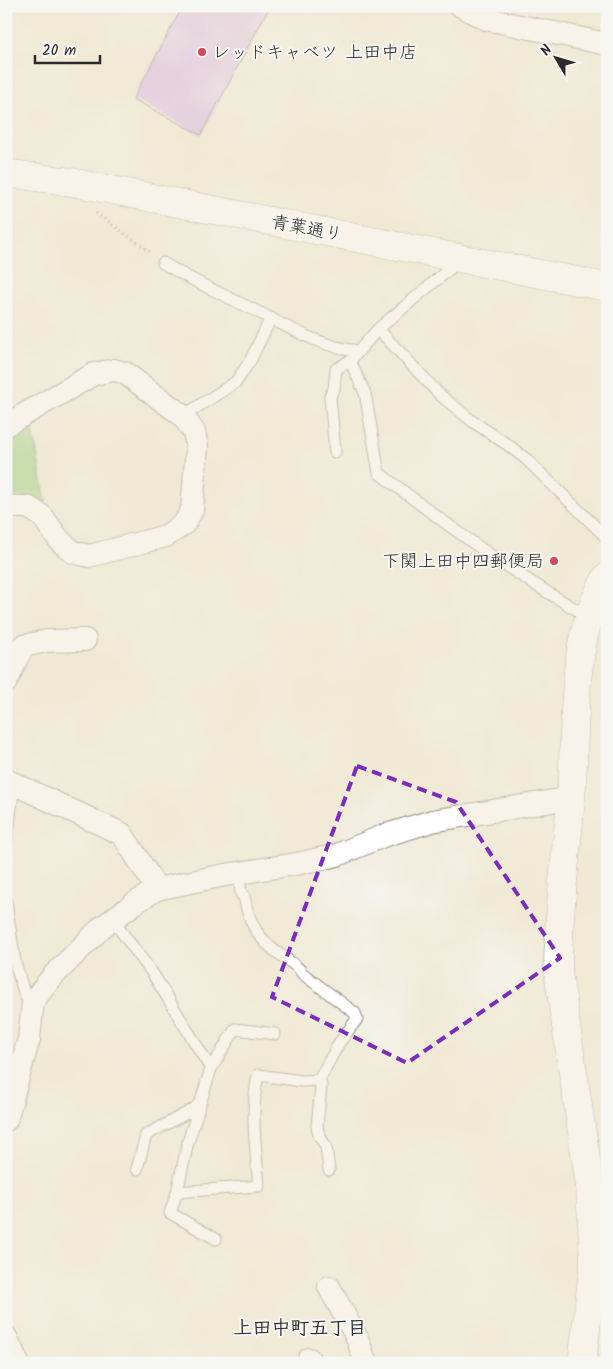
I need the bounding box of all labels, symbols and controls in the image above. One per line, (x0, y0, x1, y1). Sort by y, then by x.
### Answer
scale bar (35, 32, 100, 64)
north arrow (530, 32, 580, 82)
text: 20 m (42, 39, 76, 63)
place label: レッドキャベツ 上田中店 (212, 39, 417, 68)
text: N (535, 40, 558, 61)
marker: レッドキャベツ 上田中店 (196, 46, 208, 58)
street label: 青葉通り (269, 208, 345, 251)
place label: 下関上田中四郵便局 (382, 548, 544, 577)
marker: 下関上田中四郵便局 (548, 555, 560, 567)
district label: 上田中町五丁目 (233, 1314, 367, 1344)

